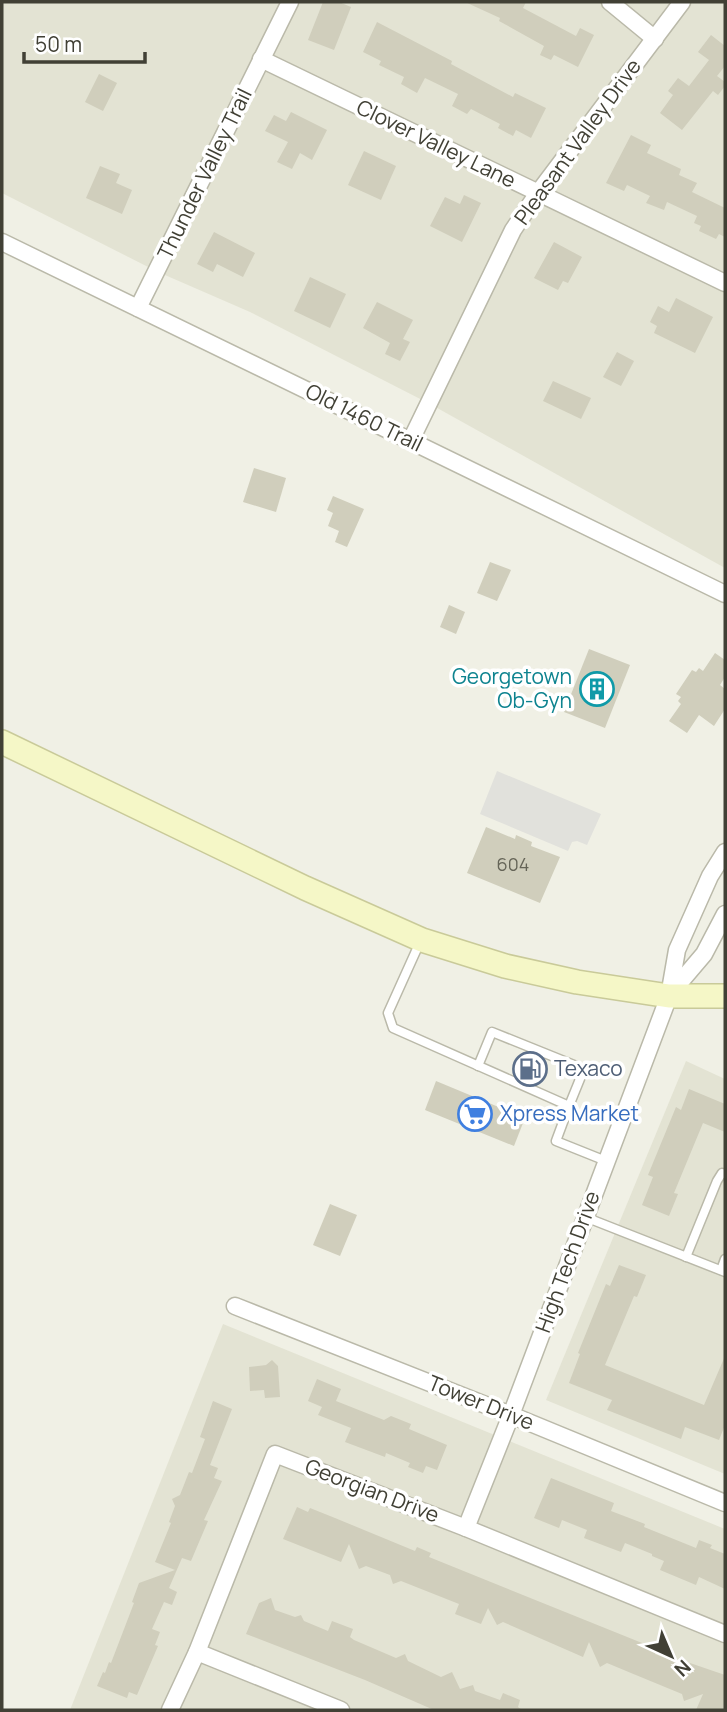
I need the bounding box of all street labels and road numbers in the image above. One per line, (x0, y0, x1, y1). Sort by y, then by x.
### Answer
street label: Pleasant Valley Drive (507, 53, 647, 230)
street label: Thunder Valley Trail (151, 83, 258, 264)
street label: Clover Valley Lane (352, 92, 521, 194)
street label: Old 1460 Trail (301, 377, 428, 458)
street label: High Tech Drive (528, 1187, 606, 1336)
street label: Tower Drive (424, 1368, 538, 1436)
street label: Georgian Drive (301, 1452, 443, 1528)

